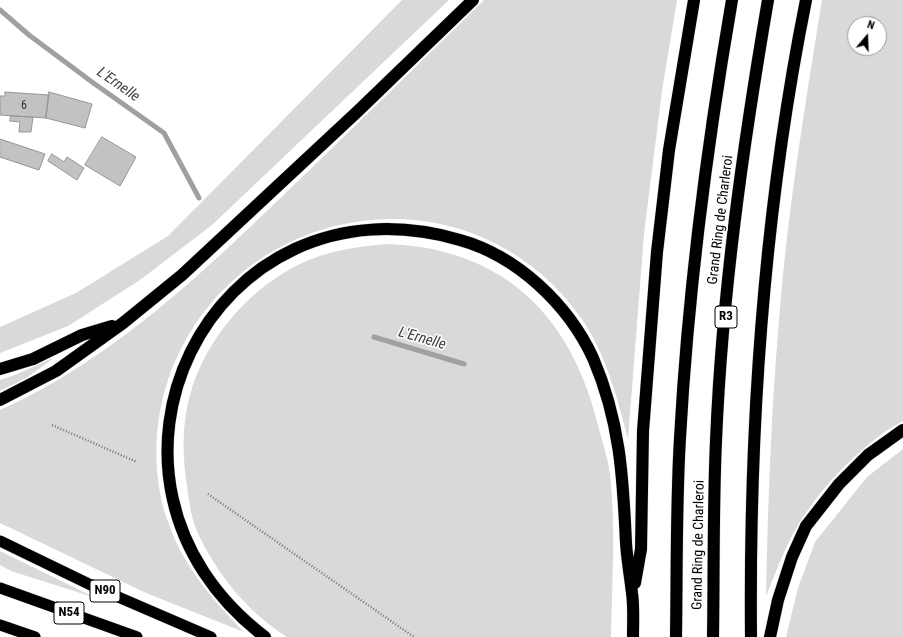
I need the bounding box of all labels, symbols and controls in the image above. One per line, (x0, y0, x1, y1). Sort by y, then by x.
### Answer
north arrow (847, 16, 887, 56)
text: N (865, 18, 876, 32)
water label: L'Ernelle (93, 64, 143, 106)
house number: 6 (21, 99, 27, 113)
street label: Grand Ring de Charleroi (705, 154, 737, 286)
road number: R3 (715, 306, 737, 328)
water label: L'Ernelle (396, 324, 448, 354)
street label: Grand Ring de Charleroi (689, 480, 709, 610)
road number: N90 (90, 580, 120, 602)
road number: N54 (54, 602, 84, 624)

